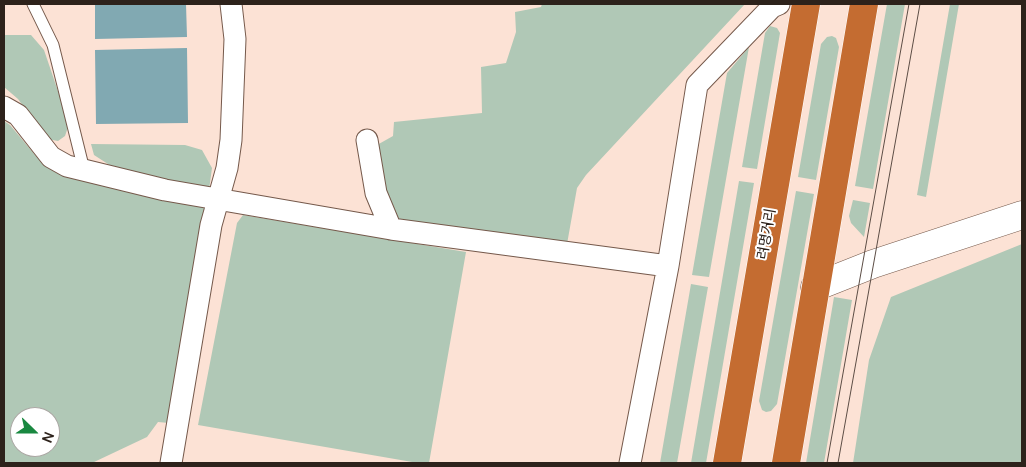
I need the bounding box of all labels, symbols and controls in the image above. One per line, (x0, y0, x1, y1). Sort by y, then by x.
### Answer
street label: 려명거리 (754, 207, 780, 261)
north arrow (10, 407, 60, 457)
text: N (38, 429, 59, 446)

